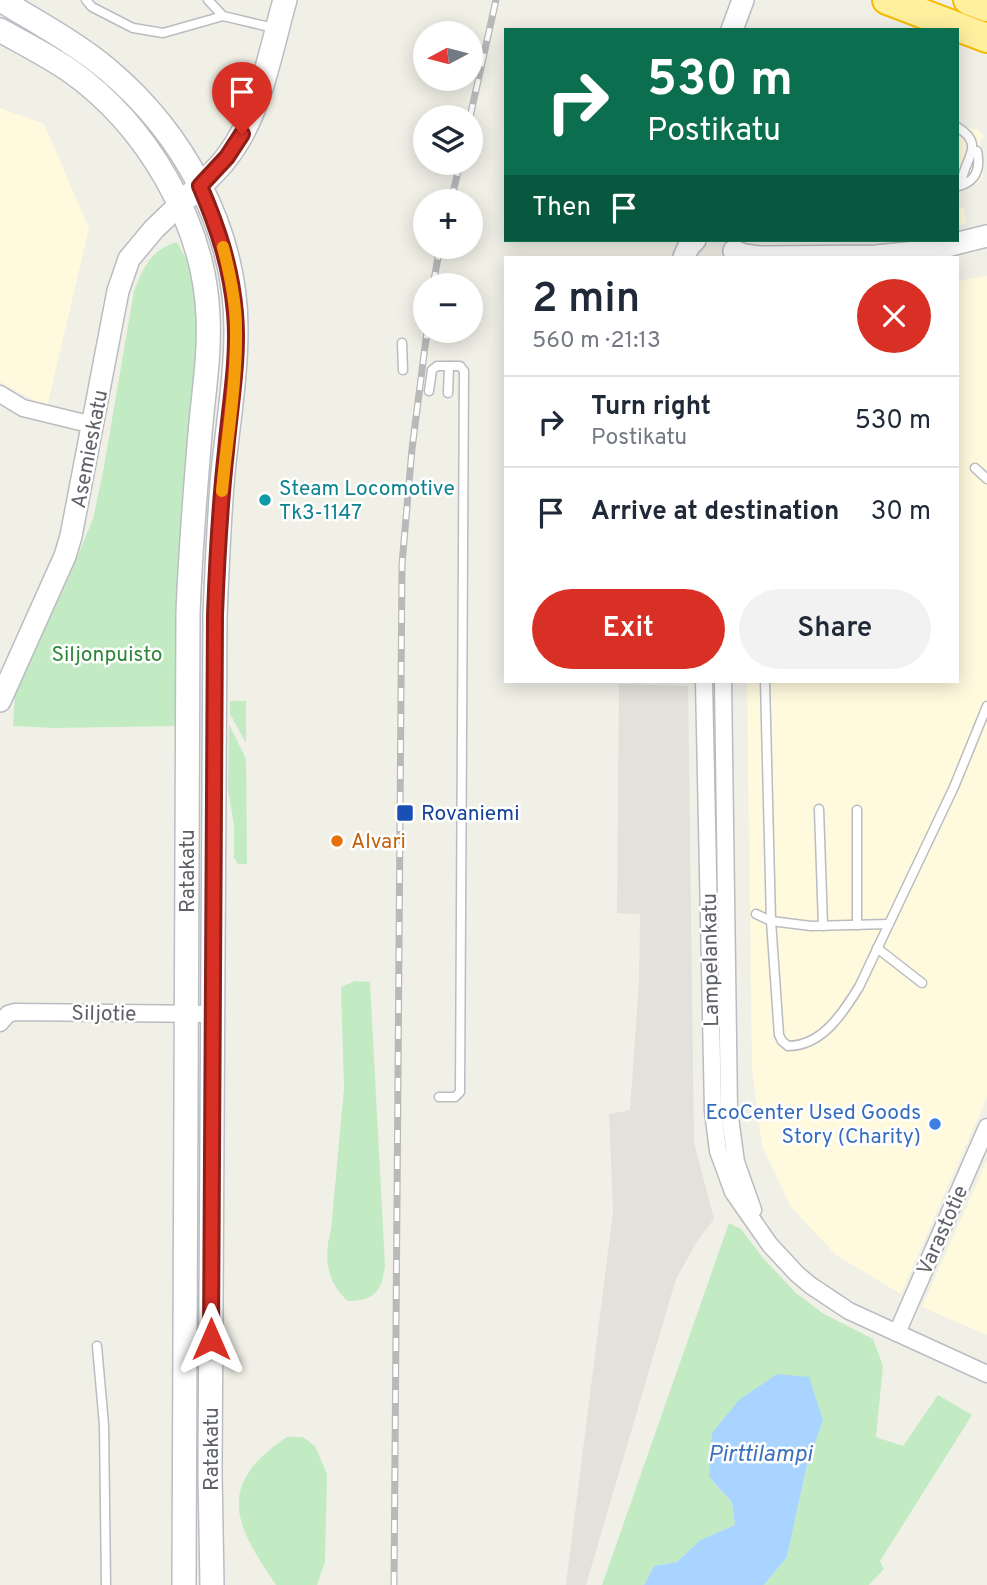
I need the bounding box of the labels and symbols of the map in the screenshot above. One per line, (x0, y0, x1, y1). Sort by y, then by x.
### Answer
north arrow (413, 21, 483, 91)
pin (212, 62, 272, 134)
street label: Asemieskatu (66, 388, 115, 511)
place label: Steam Locomotive Tk3-1147 (279, 476, 455, 527)
marker: Steam Locomotive Tk3-1147 (257, 492, 273, 508)
park label: Siljonpuisto (51, 642, 163, 669)
place label: Rovaniemi (421, 801, 520, 828)
marker: Rovaniemi (395, 803, 415, 823)
street label: Ratakatu (175, 829, 202, 913)
place label: Alvari (351, 829, 406, 856)
marker: Alvari (329, 833, 345, 849)
street label: Lampelankatu (697, 893, 726, 1027)
street label: Siljotie (71, 1000, 137, 1029)
place label: EcoCenter Used Goods Story (Charity) (705, 1100, 921, 1151)
marker: EcoCenter Used Goods Story (Charity) (927, 1116, 943, 1132)
street label: Varastotie (912, 1182, 975, 1280)
position arrow (174, 1302, 248, 1376)
street label: Ratakatu (199, 1407, 226, 1491)
water label: Pirttilampi (708, 1441, 813, 1470)

